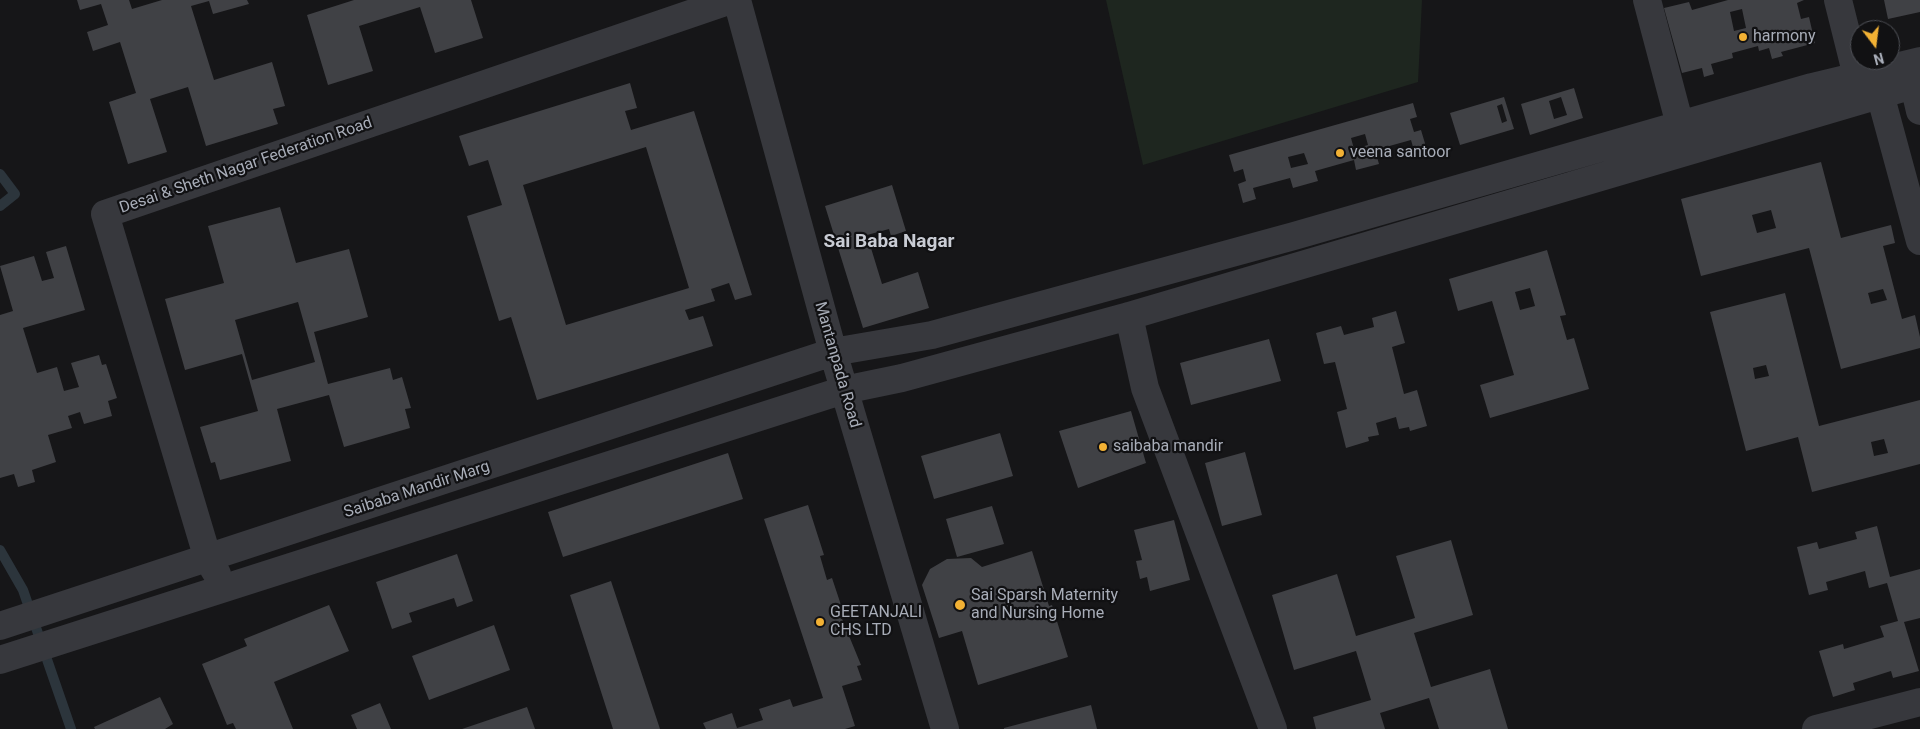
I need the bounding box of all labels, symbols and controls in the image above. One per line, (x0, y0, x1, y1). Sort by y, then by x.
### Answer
north arrow (1850, 20, 1900, 70)
place label: harmony (1753, 27, 1816, 47)
marker: harmony (1737, 31, 1749, 43)
text: N (1872, 50, 1885, 68)
street label: Desai & Sheth Nagar Federation Road (117, 114, 375, 218)
place label: veena santoor (1350, 143, 1451, 163)
marker: veena santoor (1334, 147, 1346, 159)
district label: Sai Baba Nagar (823, 231, 955, 253)
street label: Mantanpada Road (810, 300, 864, 430)
place label: saibaba mandir (1113, 437, 1223, 457)
marker: saibaba mandir (1097, 441, 1109, 453)
street label: Saibaba Mandir Marg (342, 457, 492, 523)
place label: Sai Sparsh Maternity and Nursing Home (971, 586, 1118, 624)
marker: Sai Sparsh Maternity and Nursing Home (953, 598, 967, 612)
place label: GEETANJALI CHS LTD (830, 603, 922, 641)
marker: GEETANJALI CHS LTD (814, 616, 826, 628)

